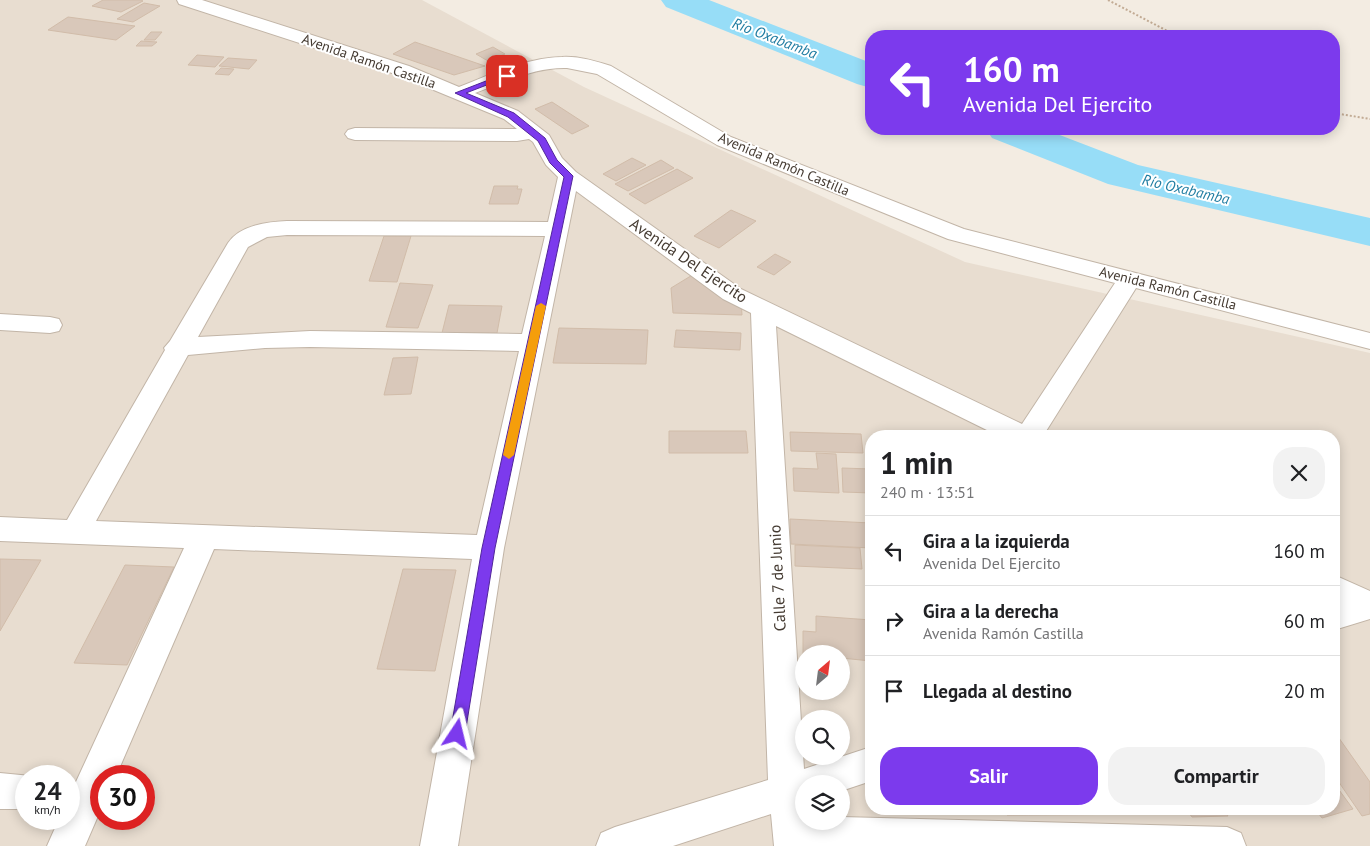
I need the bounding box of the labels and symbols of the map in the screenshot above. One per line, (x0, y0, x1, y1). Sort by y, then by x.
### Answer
water label: Río Oxabamba (730, 13, 821, 63)
street label: Avenida Ramón Castilla (300, 30, 438, 92)
pin (486, 55, 528, 97)
street label: Avenida Ramón Castilla (716, 128, 852, 200)
water label: Río Oxabamba (1140, 170, 1232, 208)
street label: Avenida Del Ejercito (626, 213, 752, 307)
street label: Avenida Ramón Castilla (1098, 262, 1238, 314)
street label: Calle 7 de Junio (764, 524, 790, 632)
north arrow (795, 645, 850, 700)
position arrow (430, 707, 482, 759)
speed limit sign: 30 (90, 765, 155, 830)

